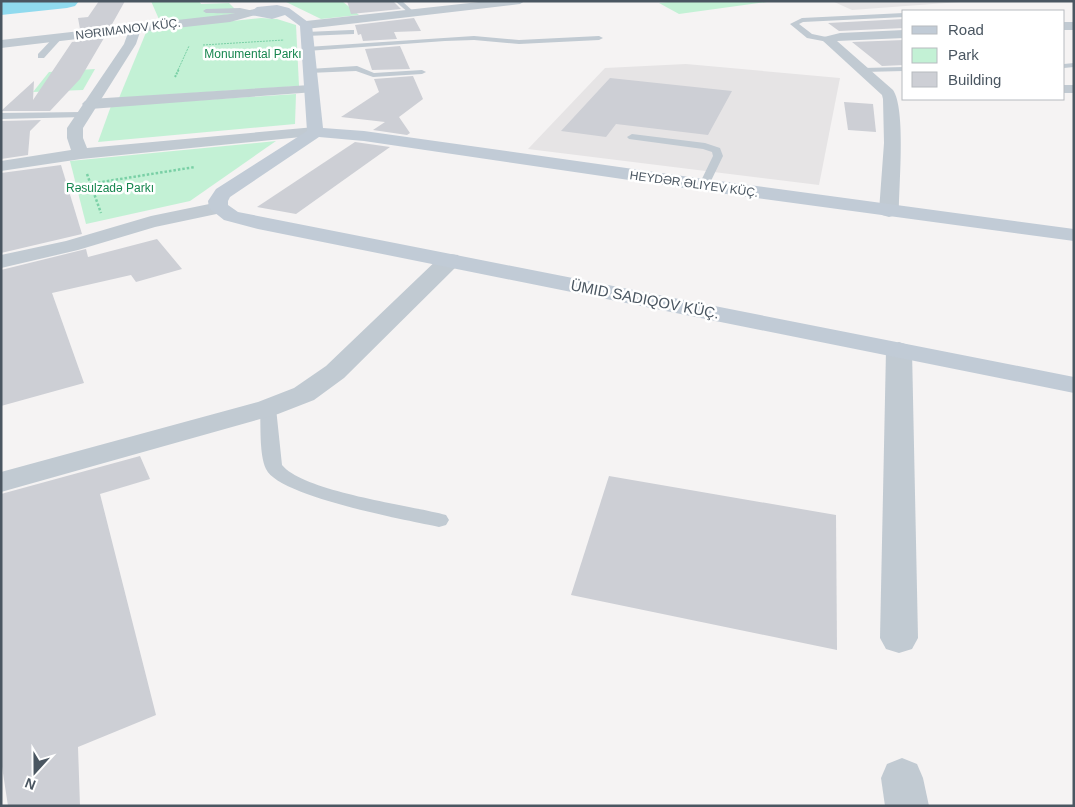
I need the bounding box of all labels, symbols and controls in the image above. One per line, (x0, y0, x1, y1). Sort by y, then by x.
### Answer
legend (902, 10, 1065, 100)
street label: NƏRIMANOV KÜÇ. (75, 16, 181, 42)
text: Road (948, 21, 984, 38)
text: Park (948, 46, 979, 63)
park label: Monumental Parkı (204, 47, 302, 61)
text: Building (948, 71, 1001, 88)
street label: HEYDƏR ƏLIYEV KÜÇ. (629, 168, 759, 200)
park label: Rəsulzadə Parkı (66, 181, 154, 195)
street label: ÜMID SADIQOV KÜÇ. (569, 276, 721, 322)
north arrow (10, 747, 60, 797)
text: N (23, 775, 38, 793)

